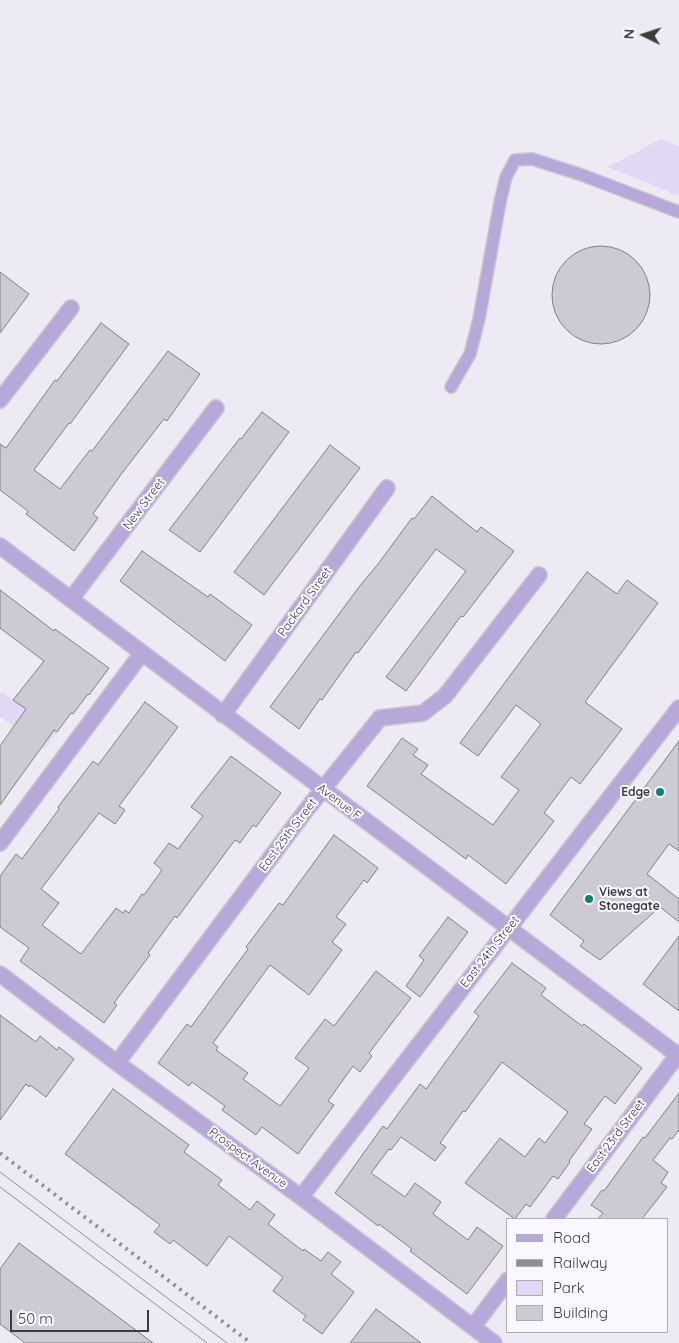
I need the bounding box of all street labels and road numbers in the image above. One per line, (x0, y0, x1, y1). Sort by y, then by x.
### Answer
street label: New Street (120, 475, 168, 533)
street label: Packard Street (275, 565, 335, 639)
street label: Avenue F (314, 781, 364, 823)
street label: East 25th Street (256, 796, 320, 874)
street label: East 24th Street (458, 913, 522, 991)
street label: East 23rd Street (584, 1097, 648, 1175)
street label: Prospect Avenue (206, 1125, 290, 1191)

